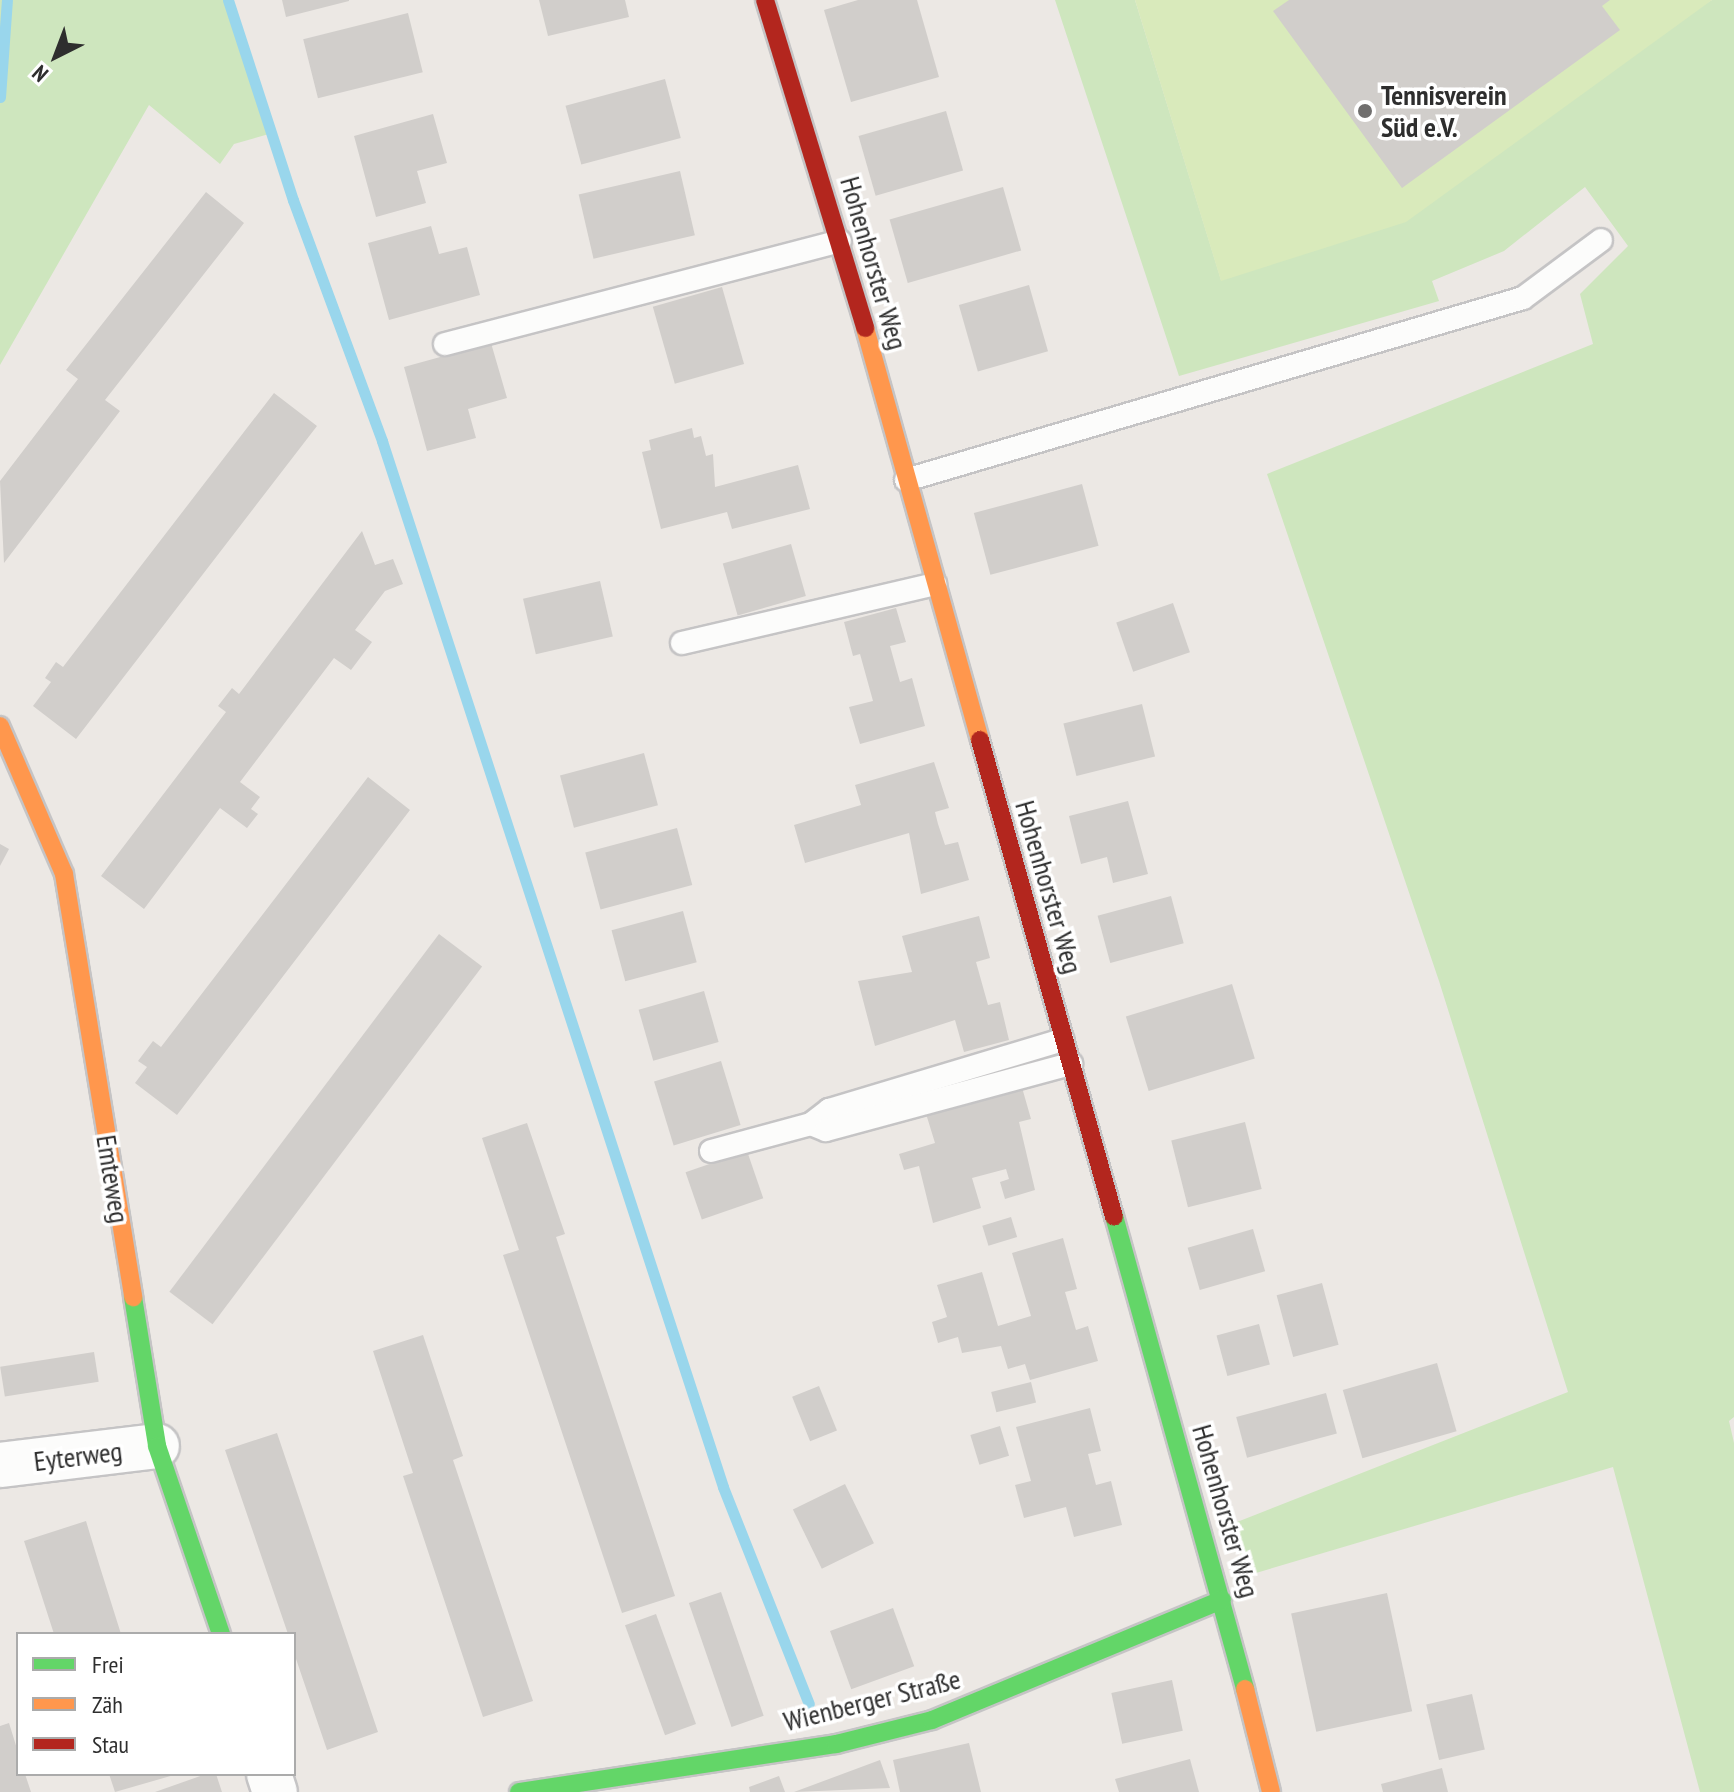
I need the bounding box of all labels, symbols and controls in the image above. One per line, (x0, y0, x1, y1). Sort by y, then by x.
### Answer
north arrow (16, 16, 96, 96)
text: N (26, 59, 54, 88)
place label: Tennisverein Süd e.V. (1381, 78, 1507, 144)
marker: Tennisverein Süd e.V. (1356, 102, 1374, 120)
street label: Hohenhorster Weg (833, 172, 915, 354)
street label: Hohenhorster Weg (1008, 796, 1090, 978)
street label: Emteweg (89, 1133, 137, 1225)
street label: Hohenhorster Weg (1185, 1420, 1267, 1602)
street label: Eyterweg (32, 1434, 124, 1478)
legend (16, 1632, 296, 1776)
text: Frei (92, 1649, 124, 1680)
street label: Wienberger Straße (780, 1662, 964, 1738)
text: Zäh (92, 1689, 123, 1720)
text: Stau (92, 1729, 129, 1760)

